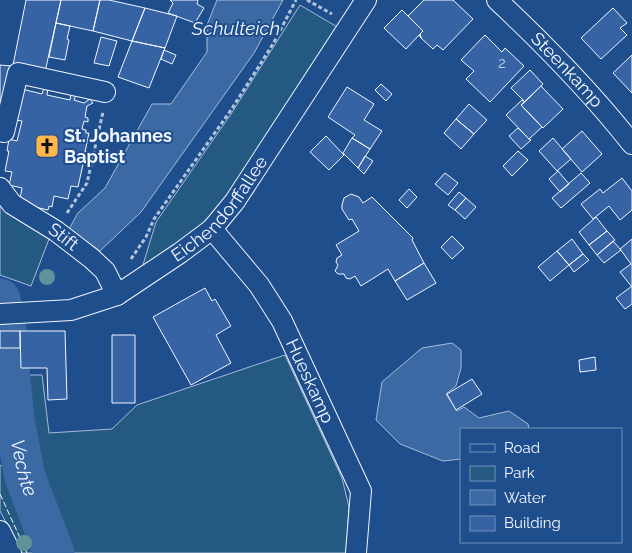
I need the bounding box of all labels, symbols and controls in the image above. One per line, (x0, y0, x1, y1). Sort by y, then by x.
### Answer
water label: Schulteich (191, 17, 280, 39)
street label: Steenkamp (527, 28, 608, 111)
house number: 2 (498, 54, 506, 72)
place label: St. Johannes Baptist (64, 125, 172, 167)
church icon: St. Johannes Baptist (34, 133, 60, 159)
street label: Eichendorffallee (167, 152, 272, 266)
street label: Stift (45, 218, 83, 255)
street label: Hueskamp (282, 335, 339, 426)
legend (460, 428, 622, 543)
water label: Vechte (7, 437, 42, 499)
text: Road (504, 439, 540, 457)
text: Park (504, 464, 535, 482)
text: Water (504, 489, 547, 507)
text: Building (504, 514, 561, 532)

